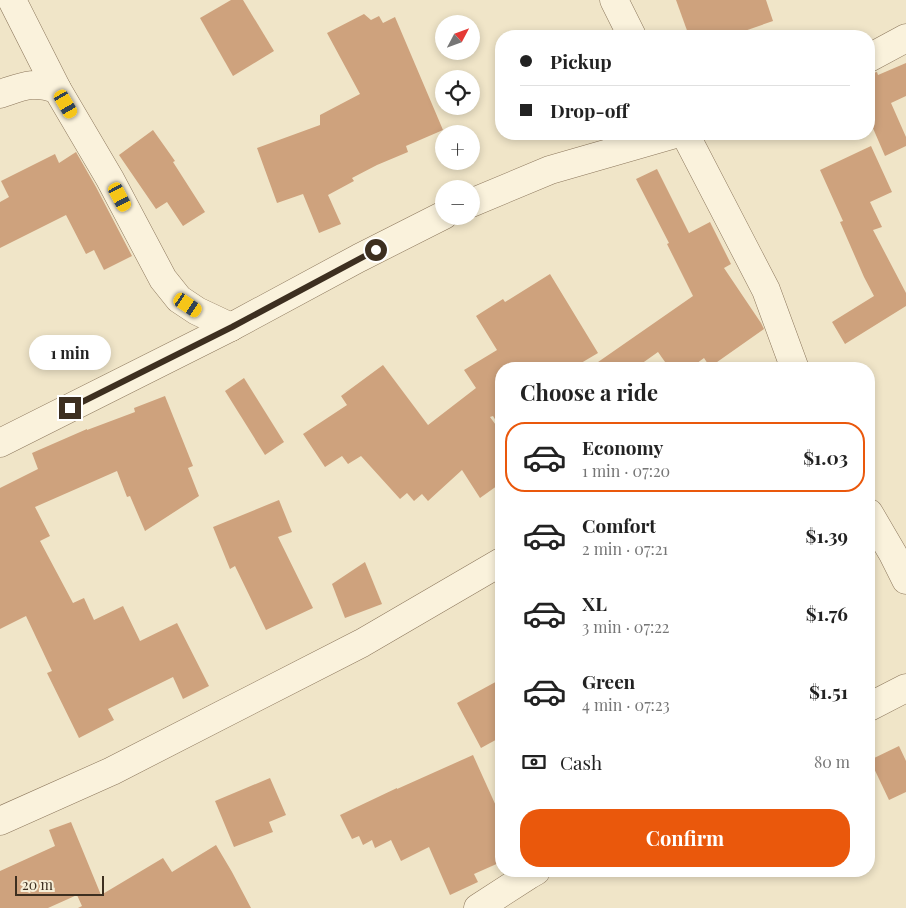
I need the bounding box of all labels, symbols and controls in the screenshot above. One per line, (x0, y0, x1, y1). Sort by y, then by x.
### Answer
north arrow (435, 15, 480, 60)
map controls (435, 15, 480, 225)
text: Pickup (550, 48, 612, 74)
button: locate (435, 70, 480, 115)
car (52, 87, 79, 121)
text: Drop-off (550, 97, 628, 123)
button: + (435, 125, 480, 170)
car (106, 180, 133, 214)
button: − (435, 180, 480, 225)
route start (365, 239, 387, 261)
car (171, 290, 204, 320)
callout: 1 min (29, 336, 111, 370)
text: 1 min (50, 342, 90, 363)
text: Choose a ride (520, 377, 658, 407)
route end (59, 397, 81, 419)
text: Economy (582, 434, 663, 460)
icon: car (522, 435, 567, 480)
text: $1.03 (803, 444, 848, 470)
text: 1 min · 07:20 (582, 460, 670, 481)
text: Comfort (582, 512, 656, 538)
icon: car (522, 513, 567, 558)
text: $1.39 (806, 522, 848, 548)
text: 2 min · 07:21 (582, 538, 668, 559)
text: XL (582, 590, 607, 616)
icon: car (522, 591, 567, 636)
text: $1.76 (806, 600, 848, 626)
text: 3 min · 07:22 (582, 616, 670, 637)
text: Green (582, 668, 635, 694)
icon: car (522, 669, 567, 714)
text: $1.51 (809, 678, 848, 704)
text: 4 min · 07:23 (582, 694, 670, 715)
icon: cash (520, 748, 548, 776)
text: Cash (560, 749, 602, 775)
text: 80 m (814, 751, 850, 772)
button: Confirm (520, 809, 850, 867)
scale bar (15, 873, 104, 896)
text: 20 m (22, 875, 53, 894)

